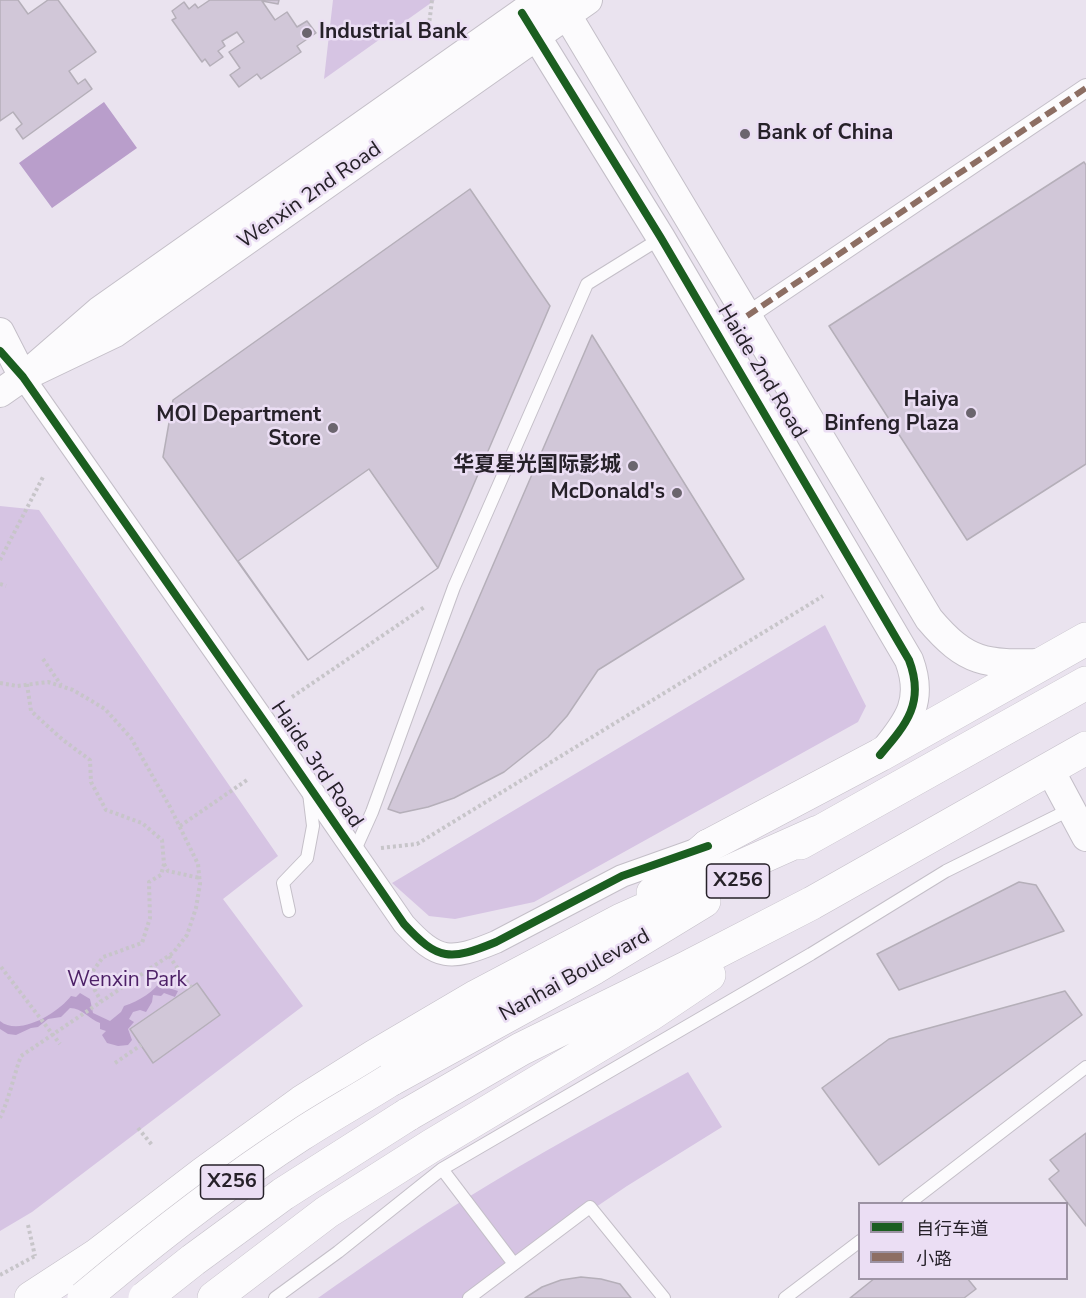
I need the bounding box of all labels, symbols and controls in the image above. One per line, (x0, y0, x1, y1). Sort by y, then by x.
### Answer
place label: Industrial Bank (319, 20, 467, 46)
marker: Industrial Bank (300, 26, 314, 40)
place label: Bank of China (757, 121, 893, 147)
marker: Bank of China (738, 127, 752, 141)
street label: Wenxin 2nd Road (233, 137, 387, 255)
street label: Haide 2nd Road (711, 300, 811, 444)
place label: Haiya Binfeng Plaza (824, 388, 959, 438)
place label: MOI Department Store (156, 403, 321, 453)
marker: Haiya Binfeng Plaza (964, 406, 978, 420)
marker: MOI Department Store (326, 421, 340, 435)
place label: 华夏星光国际影城 (453, 453, 621, 479)
marker: 华夏星光国际影城 (626, 459, 640, 473)
place label: McDonald's (550, 480, 665, 506)
marker: McDonald's (670, 486, 684, 500)
street label: Haide 3rd Road (264, 697, 368, 833)
road number: X256 (706, 864, 770, 898)
street label: Nanhai Boulevard (495, 924, 655, 1028)
park label: Wenxin Park (67, 968, 187, 994)
road number: X256 (200, 1165, 264, 1199)
legend (858, 1202, 1068, 1280)
text: 自行车道 (916, 1217, 988, 1241)
text: 小路 (916, 1247, 952, 1271)

